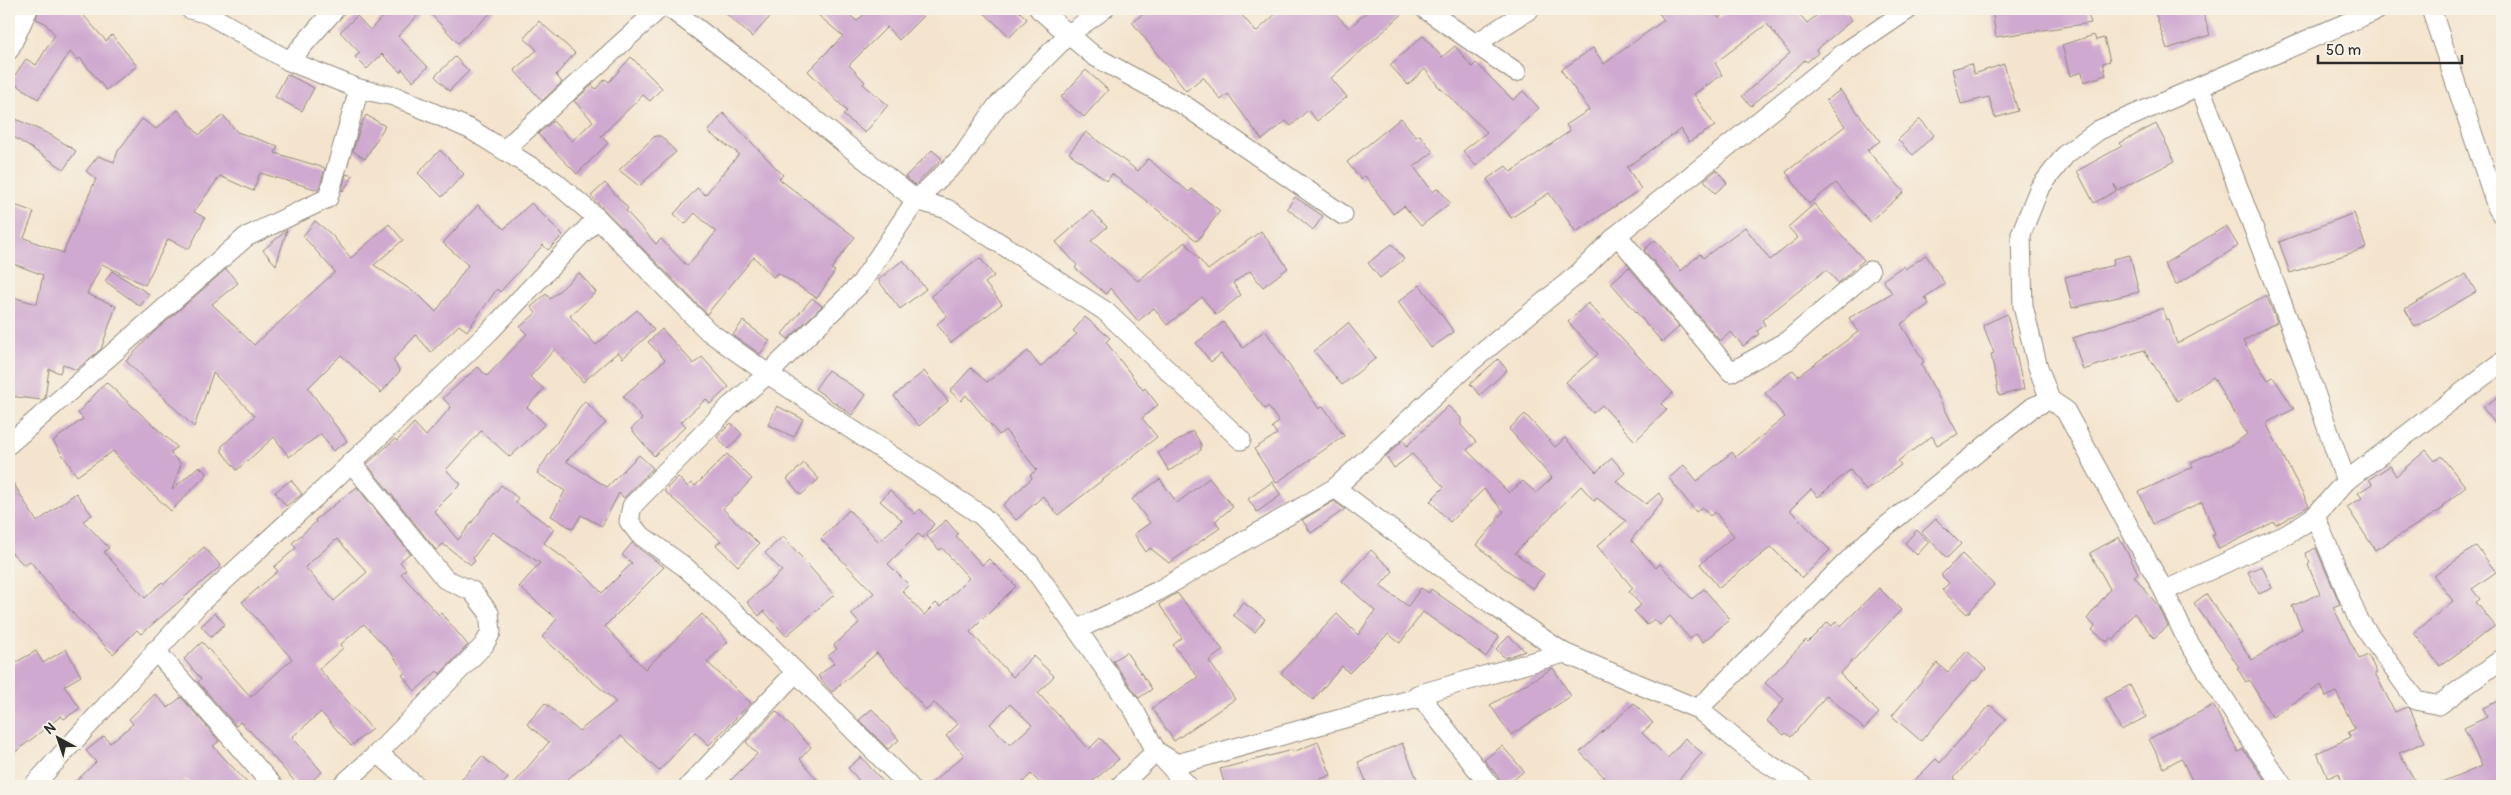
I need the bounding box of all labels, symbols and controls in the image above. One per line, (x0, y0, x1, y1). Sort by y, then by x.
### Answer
scale bar (2318, 32, 2462, 64)
text: 50 m (2326, 41, 2361, 60)
north arrow (32, 712, 82, 762)
text: N (41, 719, 59, 738)

